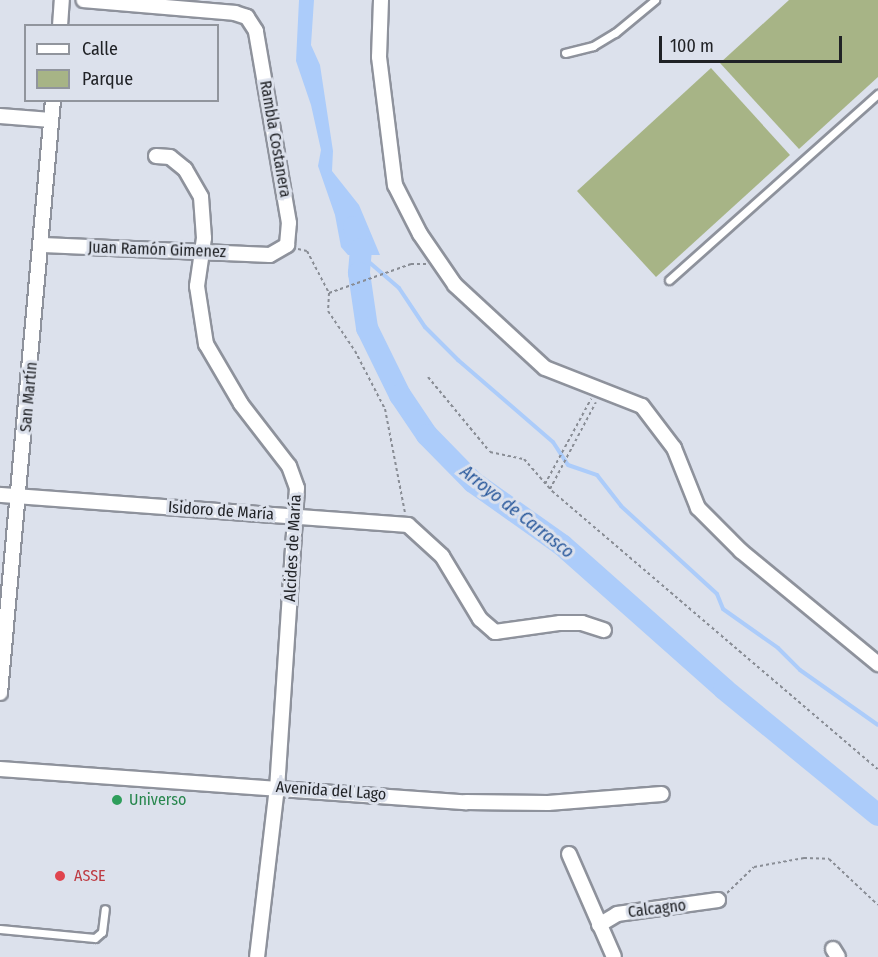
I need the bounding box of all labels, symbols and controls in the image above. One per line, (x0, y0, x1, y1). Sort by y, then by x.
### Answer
legend (24, 24, 219, 102)
scale bar (662, 24, 845, 62)
text: 100 m (670, 35, 714, 57)
text: Calle (82, 38, 118, 60)
text: Parque (82, 68, 133, 90)
street label: Rambla Costanera (255, 79, 295, 199)
street label: Juan Ramón Gimenez (88, 238, 226, 262)
street label: San Martín (16, 361, 42, 433)
water label: Arroyo de Carrasco (456, 461, 578, 563)
street label: Alcides de María (281, 494, 305, 602)
street label: Isidoro de María (167, 498, 275, 524)
street label: Avenida del Lago (275, 778, 387, 804)
place label: Universo (129, 790, 186, 810)
marker: Universo (110, 793, 124, 807)
place label: ASSE (74, 866, 106, 886)
marker: ASSE (51, 867, 69, 885)
street label: Calcagno (627, 896, 687, 922)

